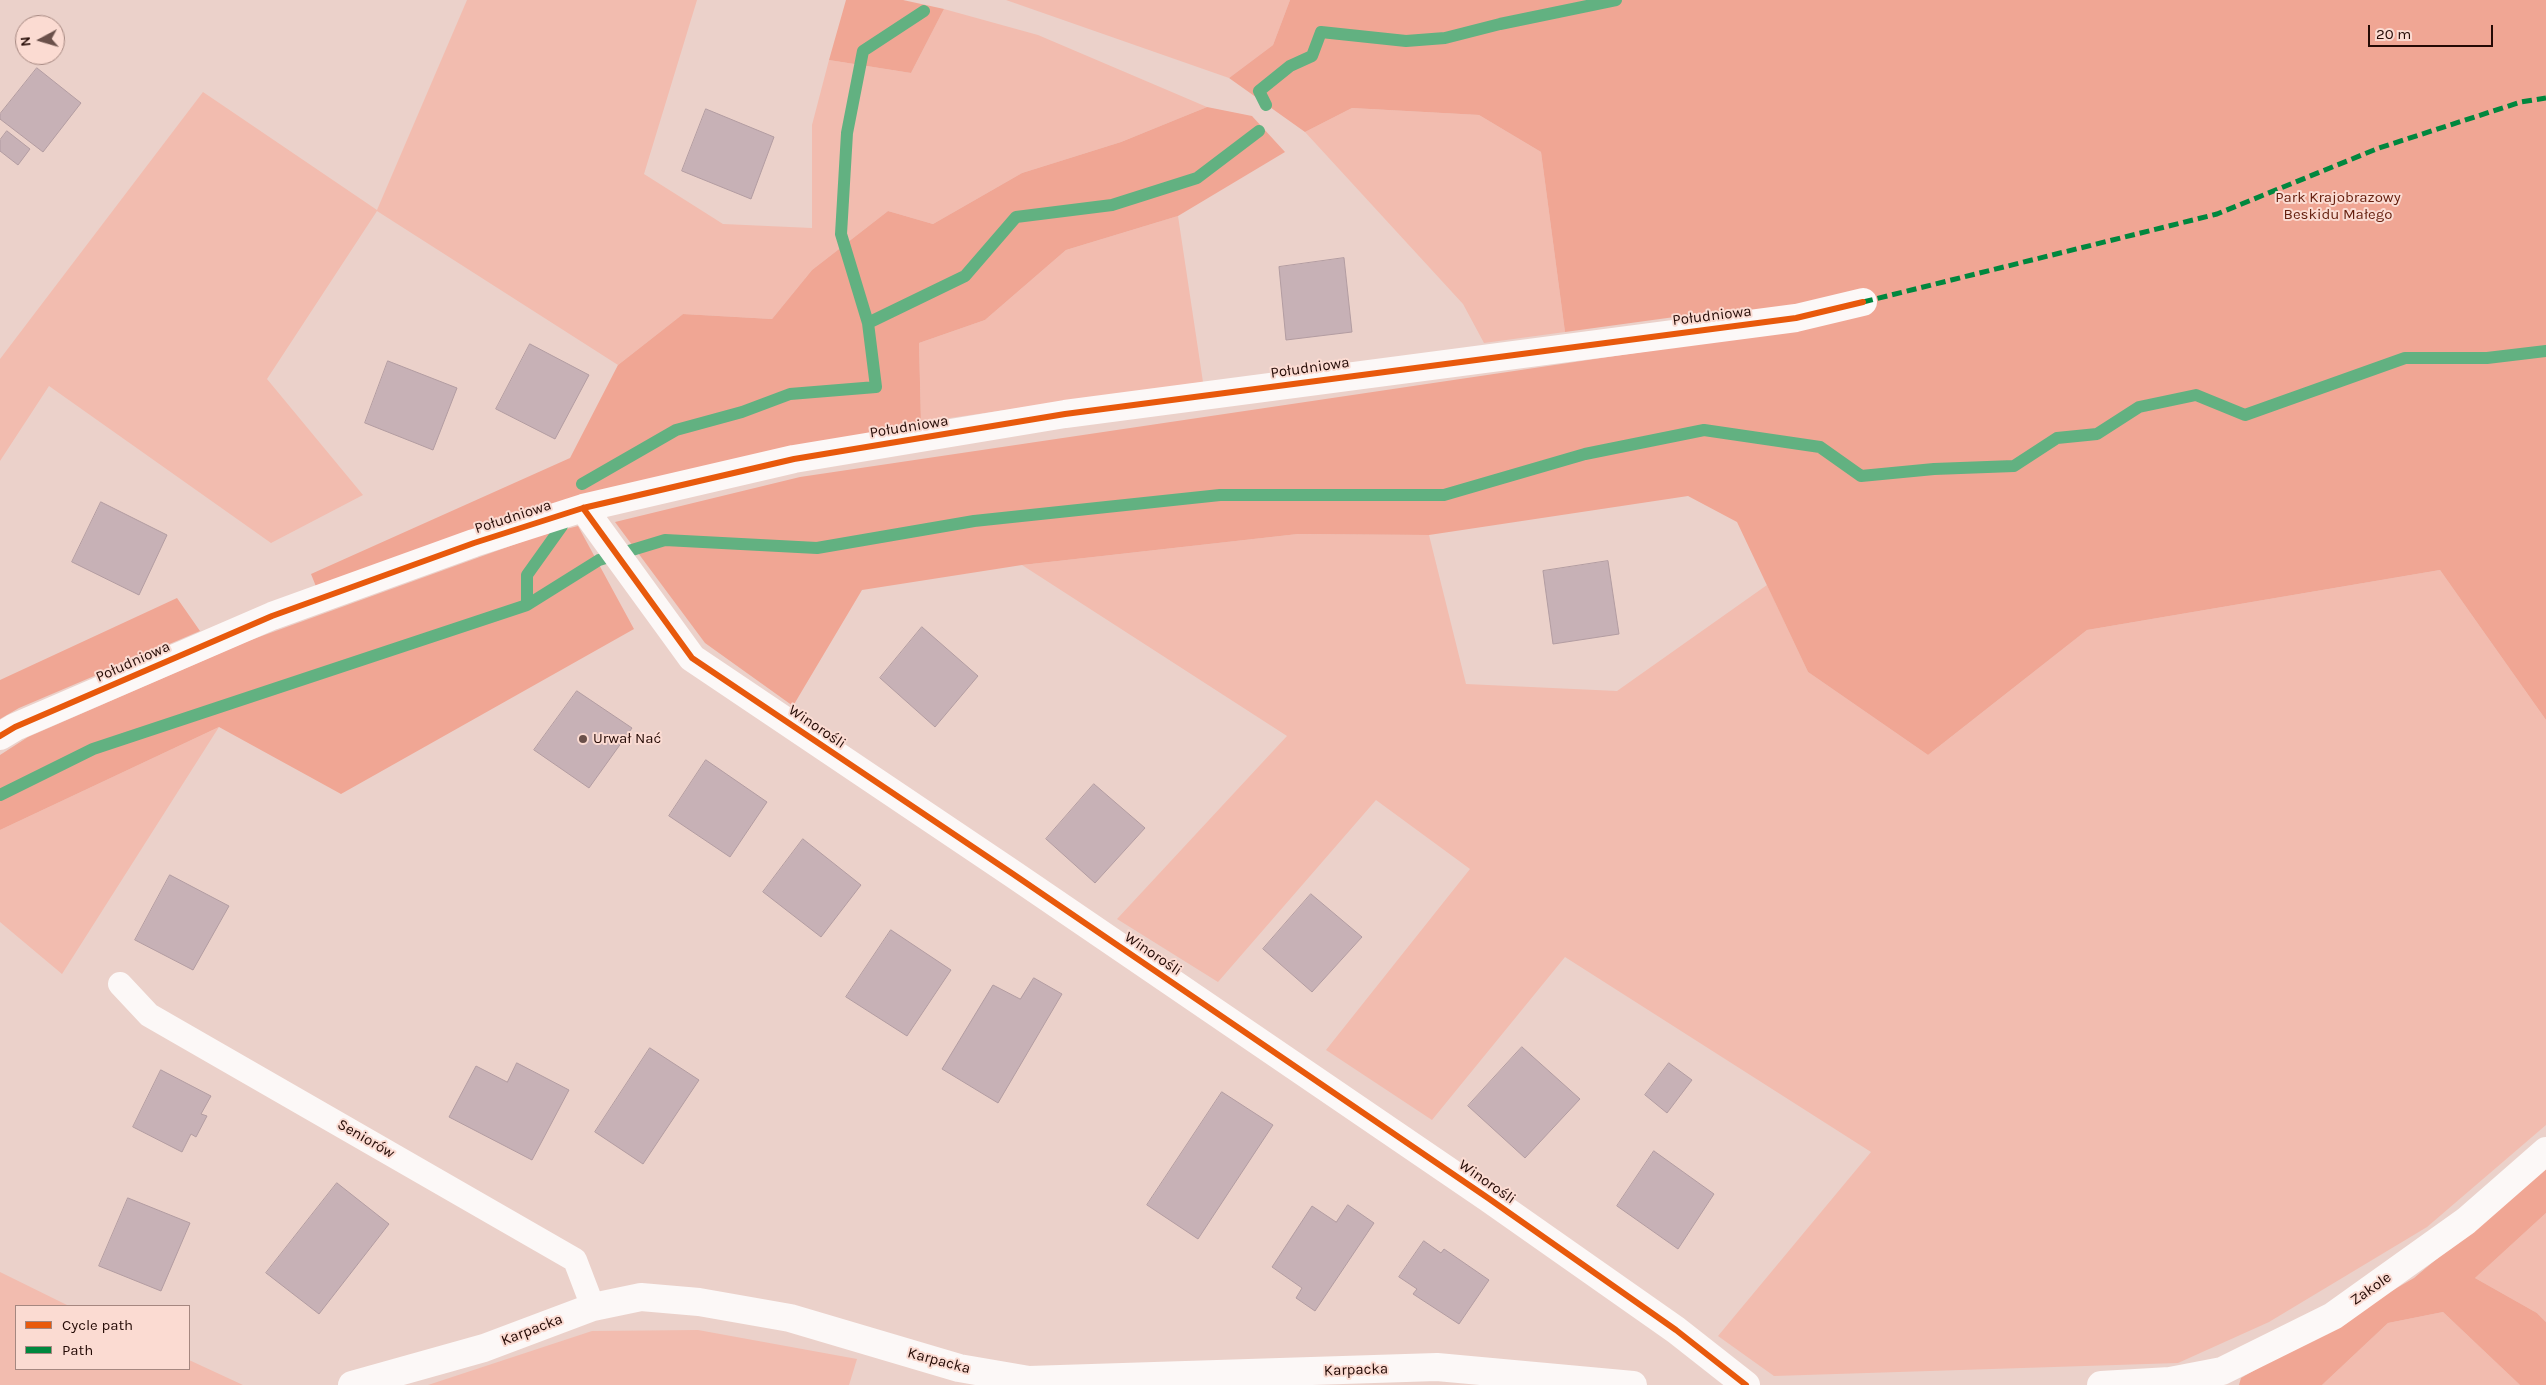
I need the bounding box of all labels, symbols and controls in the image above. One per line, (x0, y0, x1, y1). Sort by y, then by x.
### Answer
north arrow (15, 15, 65, 65)
scale bar (2371, 15, 2496, 47)
text: 20 m (2376, 25, 2411, 43)
text: N (17, 36, 35, 47)
park label: Park Krajobrazowy Beskidu Małego (2275, 189, 2401, 224)
street label: Południowa (1671, 302, 1753, 330)
street label: Południowa (1269, 354, 1351, 382)
street label: Południowa (868, 412, 950, 442)
street label: Południowa (472, 496, 554, 538)
street label: Południowa (93, 638, 173, 686)
street label: Winorośli (785, 701, 849, 753)
place label: Urwał Nać (593, 730, 661, 748)
marker: Urwał Nać (577, 733, 589, 745)
street label: Winorośli (1121, 928, 1185, 980)
street label: Seniorów (334, 1115, 398, 1163)
street label: Winorośli (1455, 1156, 1519, 1208)
street label: Zakole (2347, 1269, 2395, 1309)
legend (15, 1305, 190, 1370)
street label: Karpacka (499, 1310, 565, 1350)
text: Cycle path (62, 1316, 133, 1334)
text: Path (62, 1341, 93, 1359)
street label: Karpacka (906, 1344, 972, 1378)
street label: Karpacka (1324, 1360, 1388, 1380)

